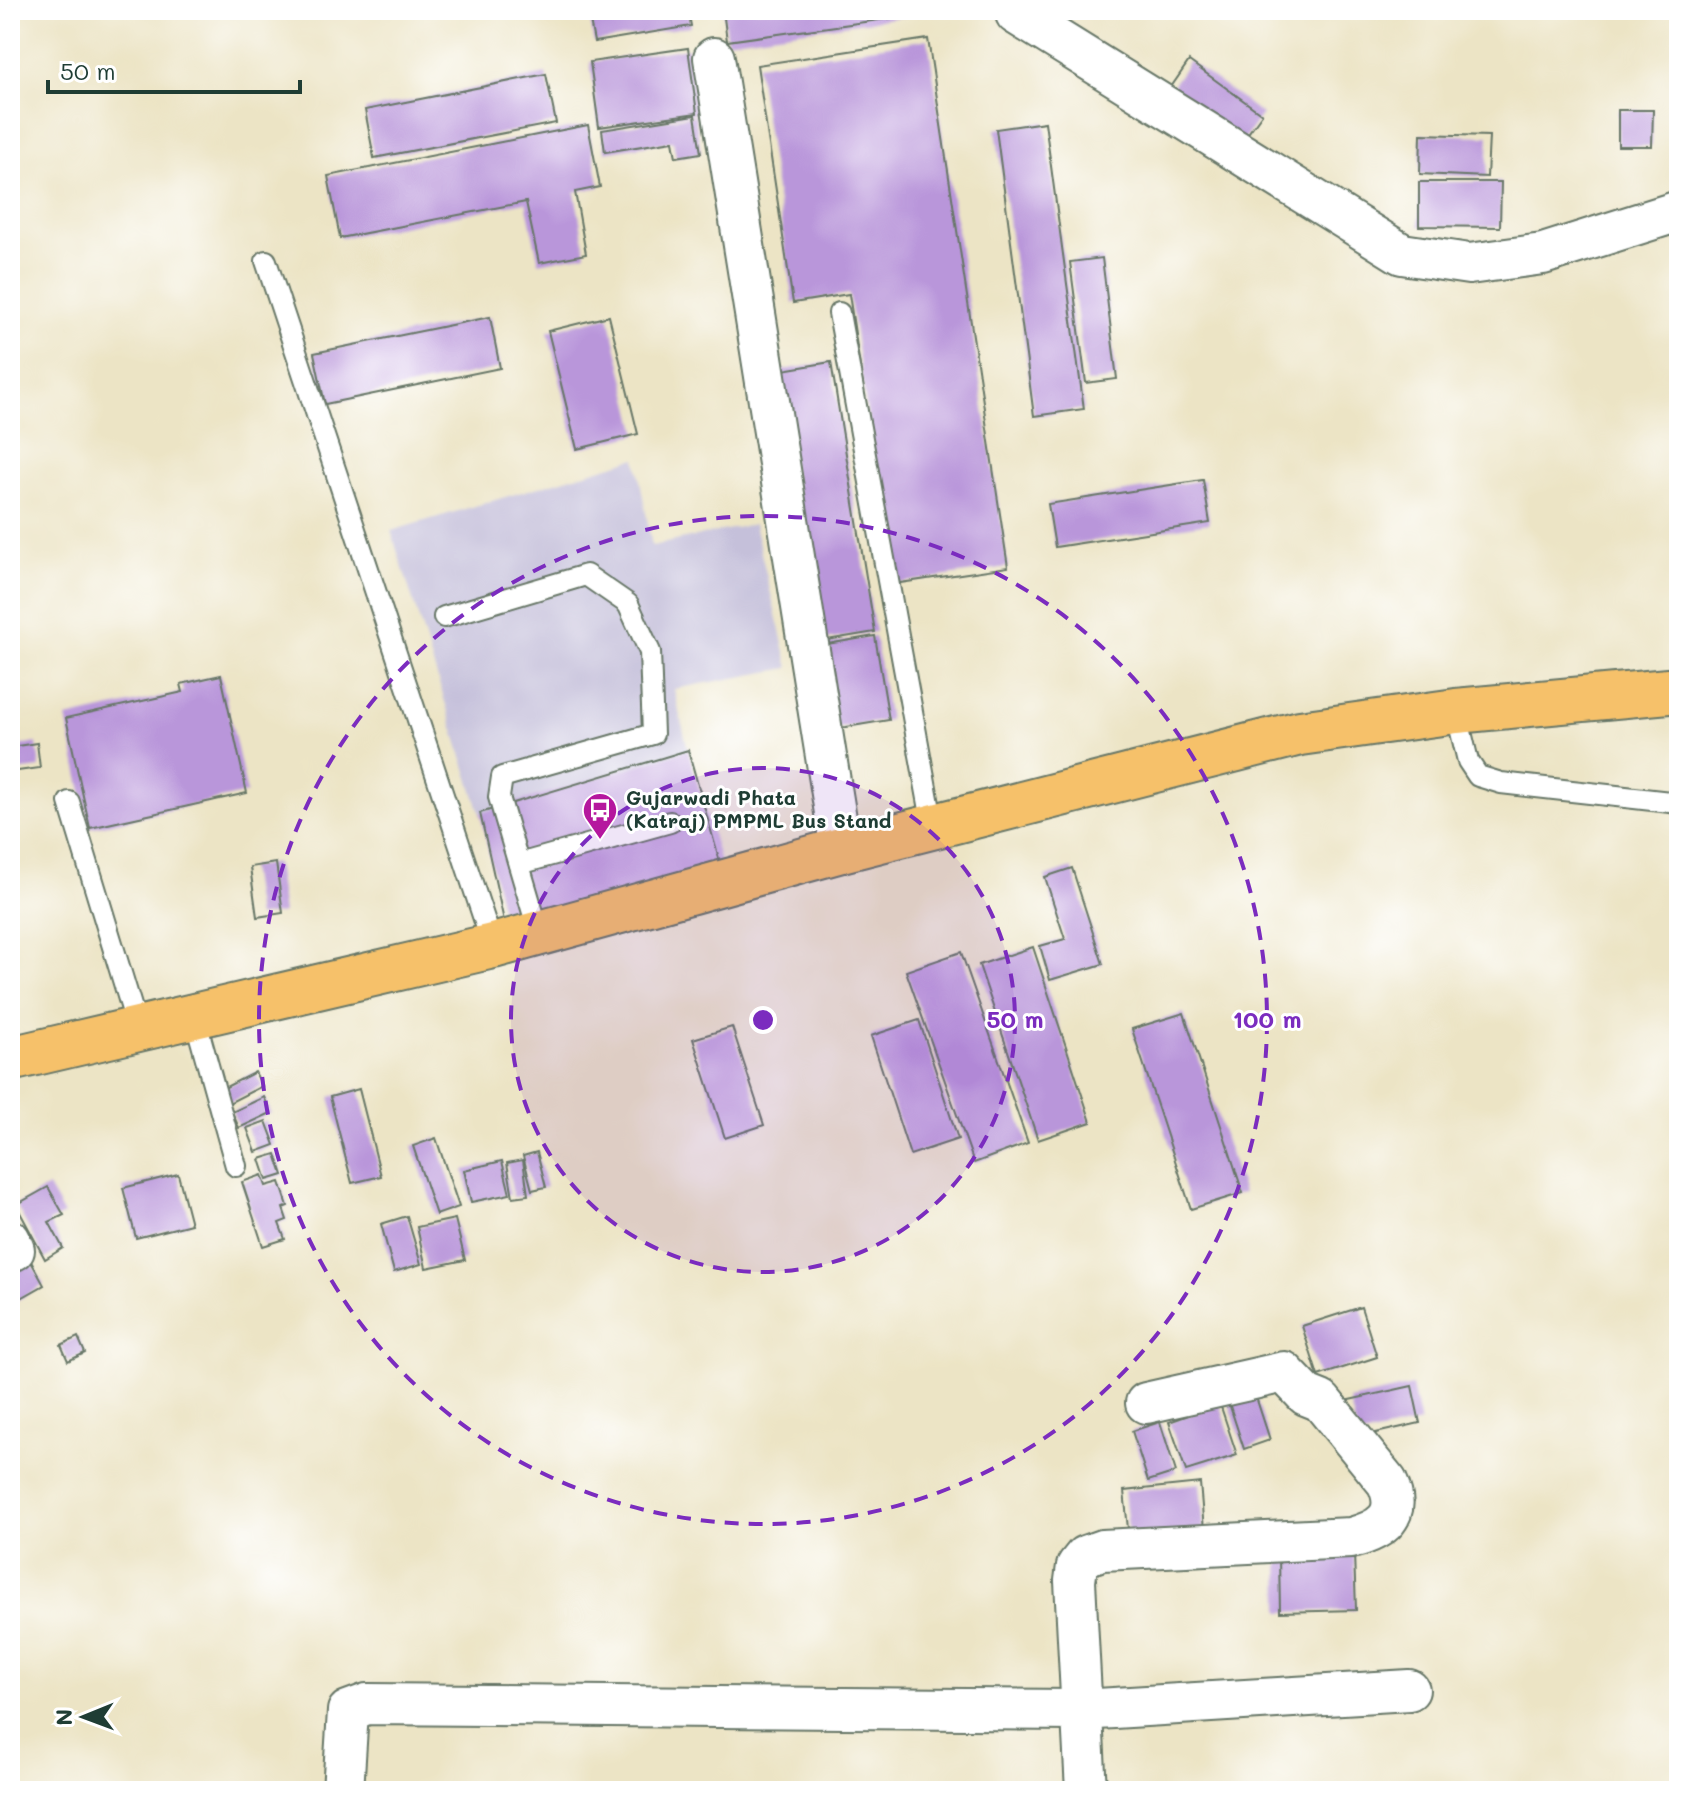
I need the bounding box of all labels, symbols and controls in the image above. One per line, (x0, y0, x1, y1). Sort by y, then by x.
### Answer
scale bar (48, 44, 300, 94)
text: 50 m (60, 55, 116, 86)
place label: Gujarwadi Phata (Katraj) PMPML Bus Stand (626, 784, 892, 833)
bus stop icon: Gujarwadi Phata (Katraj) PMPML Bus Stand (581, 791, 619, 841)
text: 50 m (986, 1003, 1044, 1034)
text: 100 m (1232, 1003, 1302, 1034)
centre of rings (749, 1006, 777, 1034)
north arrow (44, 1677, 124, 1757)
text: N (49, 1709, 78, 1726)

